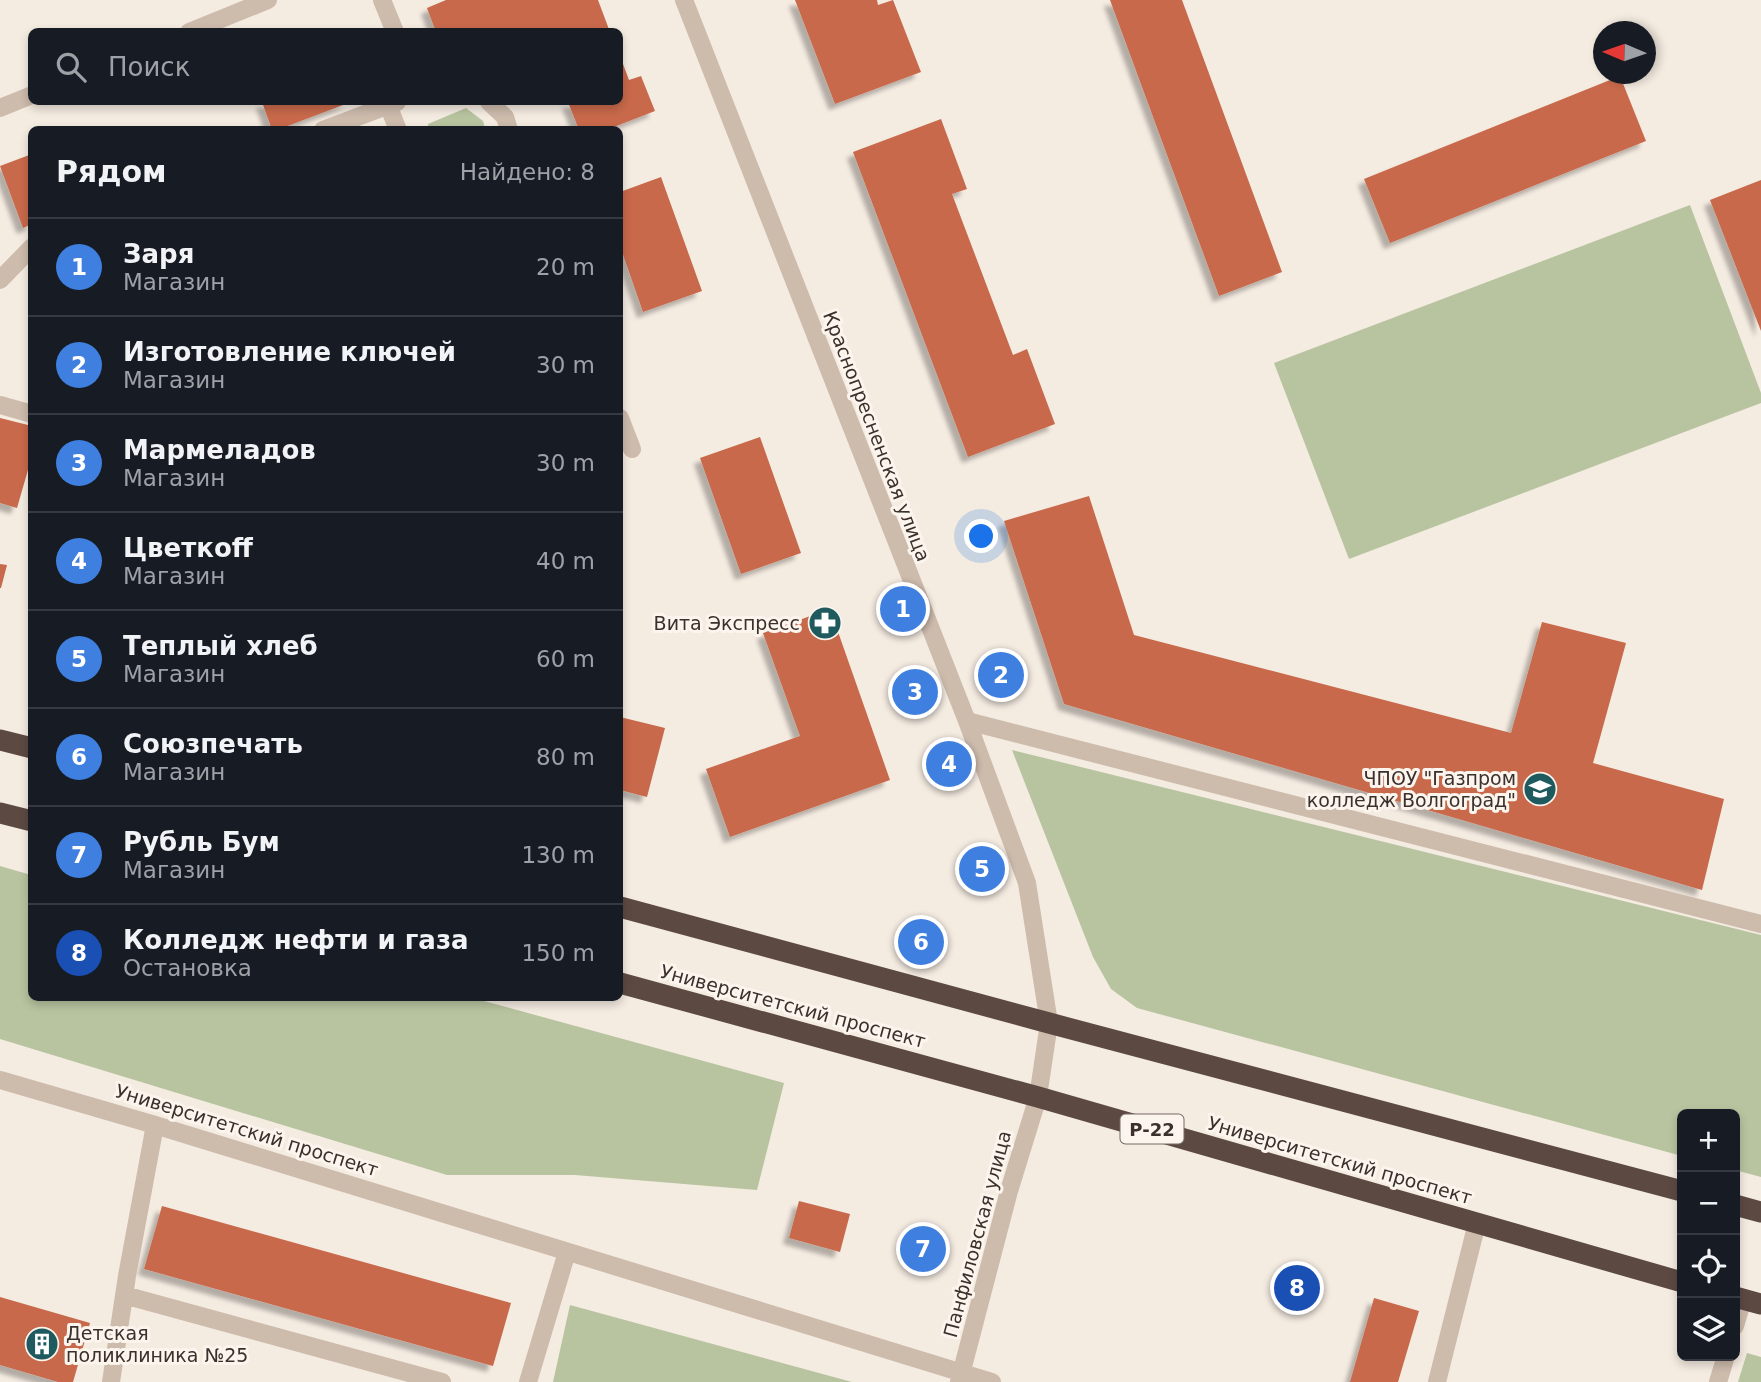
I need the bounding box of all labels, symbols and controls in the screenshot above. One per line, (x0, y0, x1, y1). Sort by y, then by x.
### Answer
north arrow (1593, 21, 1656, 84)
search box (28, 28, 623, 105)
icon: search (52, 48, 90, 86)
text: Поиск (108, 52, 190, 82)
text: Рядом (56, 154, 167, 189)
text: Найдено: 8 (460, 159, 595, 185)
text: Заря (123, 239, 194, 269)
text: 1 (71, 254, 87, 280)
text: 20 m (536, 254, 595, 280)
text: Магазин (123, 269, 225, 295)
street label: Краснопресненская улица (819, 308, 935, 564)
text: Изготовление ключей (123, 337, 456, 367)
text: 2 (71, 352, 87, 378)
text: 30 m (536, 352, 595, 378)
text: Магазин (123, 367, 225, 393)
text: Мармеладов (123, 435, 316, 465)
text: 3 (71, 450, 87, 476)
text: 30 m (536, 450, 595, 476)
text: Магазин (123, 465, 225, 491)
your location (964, 519, 998, 553)
text: Цветкоff (123, 533, 253, 563)
text: 4 (71, 548, 87, 574)
text: 40 m (536, 548, 595, 574)
text: Магазин (123, 563, 225, 589)
pin: 1 (880, 583, 926, 635)
pharmacy icon: Вита Экспресс (806, 604, 844, 642)
place label: Вита Экспресс (654, 612, 800, 634)
text: Теплый хлеб (123, 631, 318, 661)
text: 5 (71, 646, 87, 672)
text: 60 m (536, 646, 595, 672)
pin: 2 (978, 649, 1024, 701)
text: Магазин (123, 661, 225, 687)
pin: 3 (892, 666, 938, 718)
text: Союзпечать (123, 729, 303, 759)
pin: 4 (926, 738, 972, 790)
text: 6 (71, 744, 87, 770)
text: 80 m (536, 744, 595, 770)
text: Магазин (123, 759, 225, 785)
place label: ЧПОУ "Газпром колледж Волгоград" (1307, 767, 1516, 811)
school or university icon: ЧПОУ "Газпром колледж Волгоград" (1521, 770, 1559, 808)
text: Рубль Бум (123, 827, 280, 857)
text: 7 (71, 842, 87, 868)
text: 130 m (521, 842, 595, 868)
pin: 5 (959, 843, 1005, 895)
text: Магазин (123, 857, 225, 883)
pin: 6 (898, 916, 944, 968)
text: Колледж нефти и газа (123, 925, 469, 955)
text: 8 (71, 940, 87, 966)
text: 150 m (521, 940, 595, 966)
text: Остановка (123, 955, 252, 981)
street label: Университетский проспект (658, 960, 928, 1052)
street label: Университетский проспект (113, 1079, 381, 1181)
map controls (1677, 1109, 1740, 1361)
button: + (1677, 1109, 1740, 1172)
street label: Университетский проспект (1205, 1112, 1475, 1208)
road number: Р-22 (1120, 1114, 1184, 1144)
street label: Панфиловская улица (939, 1128, 1015, 1340)
button: − (1677, 1172, 1740, 1235)
pin: 7 (900, 1223, 946, 1275)
button: locate (1677, 1235, 1740, 1298)
pin: 8 (1274, 1262, 1320, 1314)
button: layers (1677, 1298, 1740, 1361)
place label: Детская поликлиника №25 (66, 1322, 248, 1366)
building icon: Детская поликлиника №25 (23, 1325, 61, 1363)

